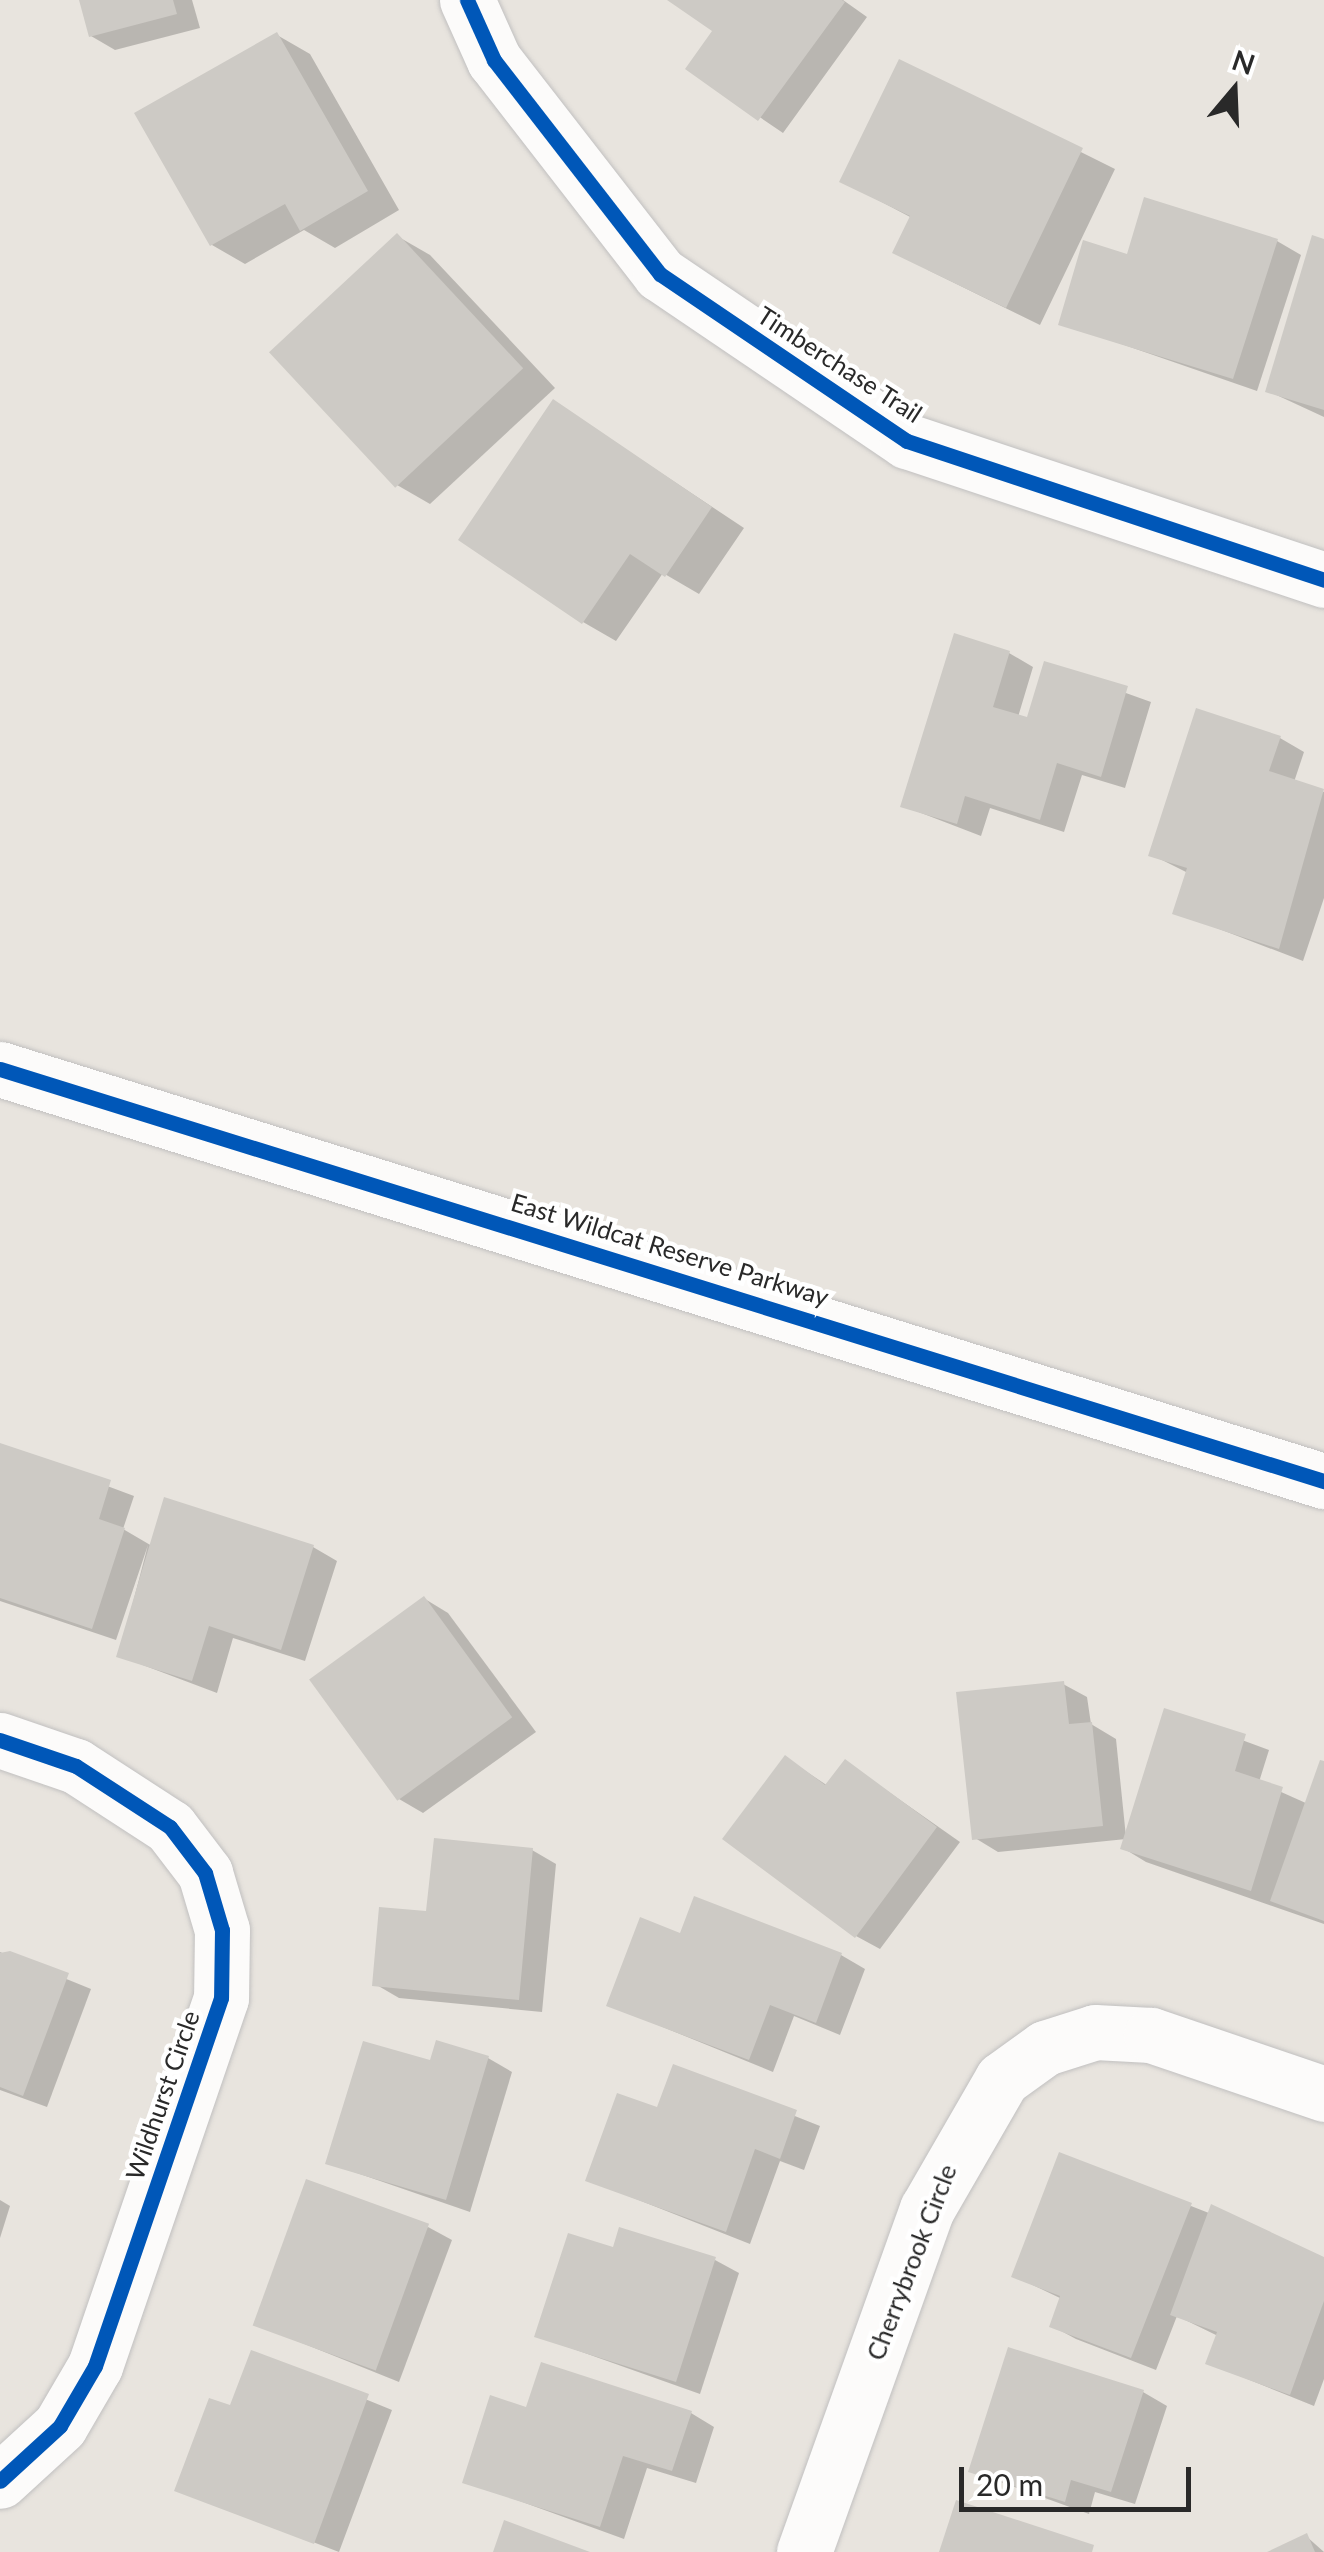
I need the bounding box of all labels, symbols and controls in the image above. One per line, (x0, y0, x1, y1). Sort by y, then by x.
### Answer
north arrow (1184, 40, 1284, 140)
text: N (1228, 42, 1259, 81)
street label: Timberchase Trail (752, 299, 928, 429)
street label: East Wildcat Reserve Parkway (507, 1186, 833, 1312)
street label: Wildhurst Circle (119, 2006, 205, 2184)
street label: Cherrybrook Circle (860, 2160, 962, 2364)
scale bar (964, 2447, 1196, 2509)
text: 20 m (976, 2466, 1043, 2502)

